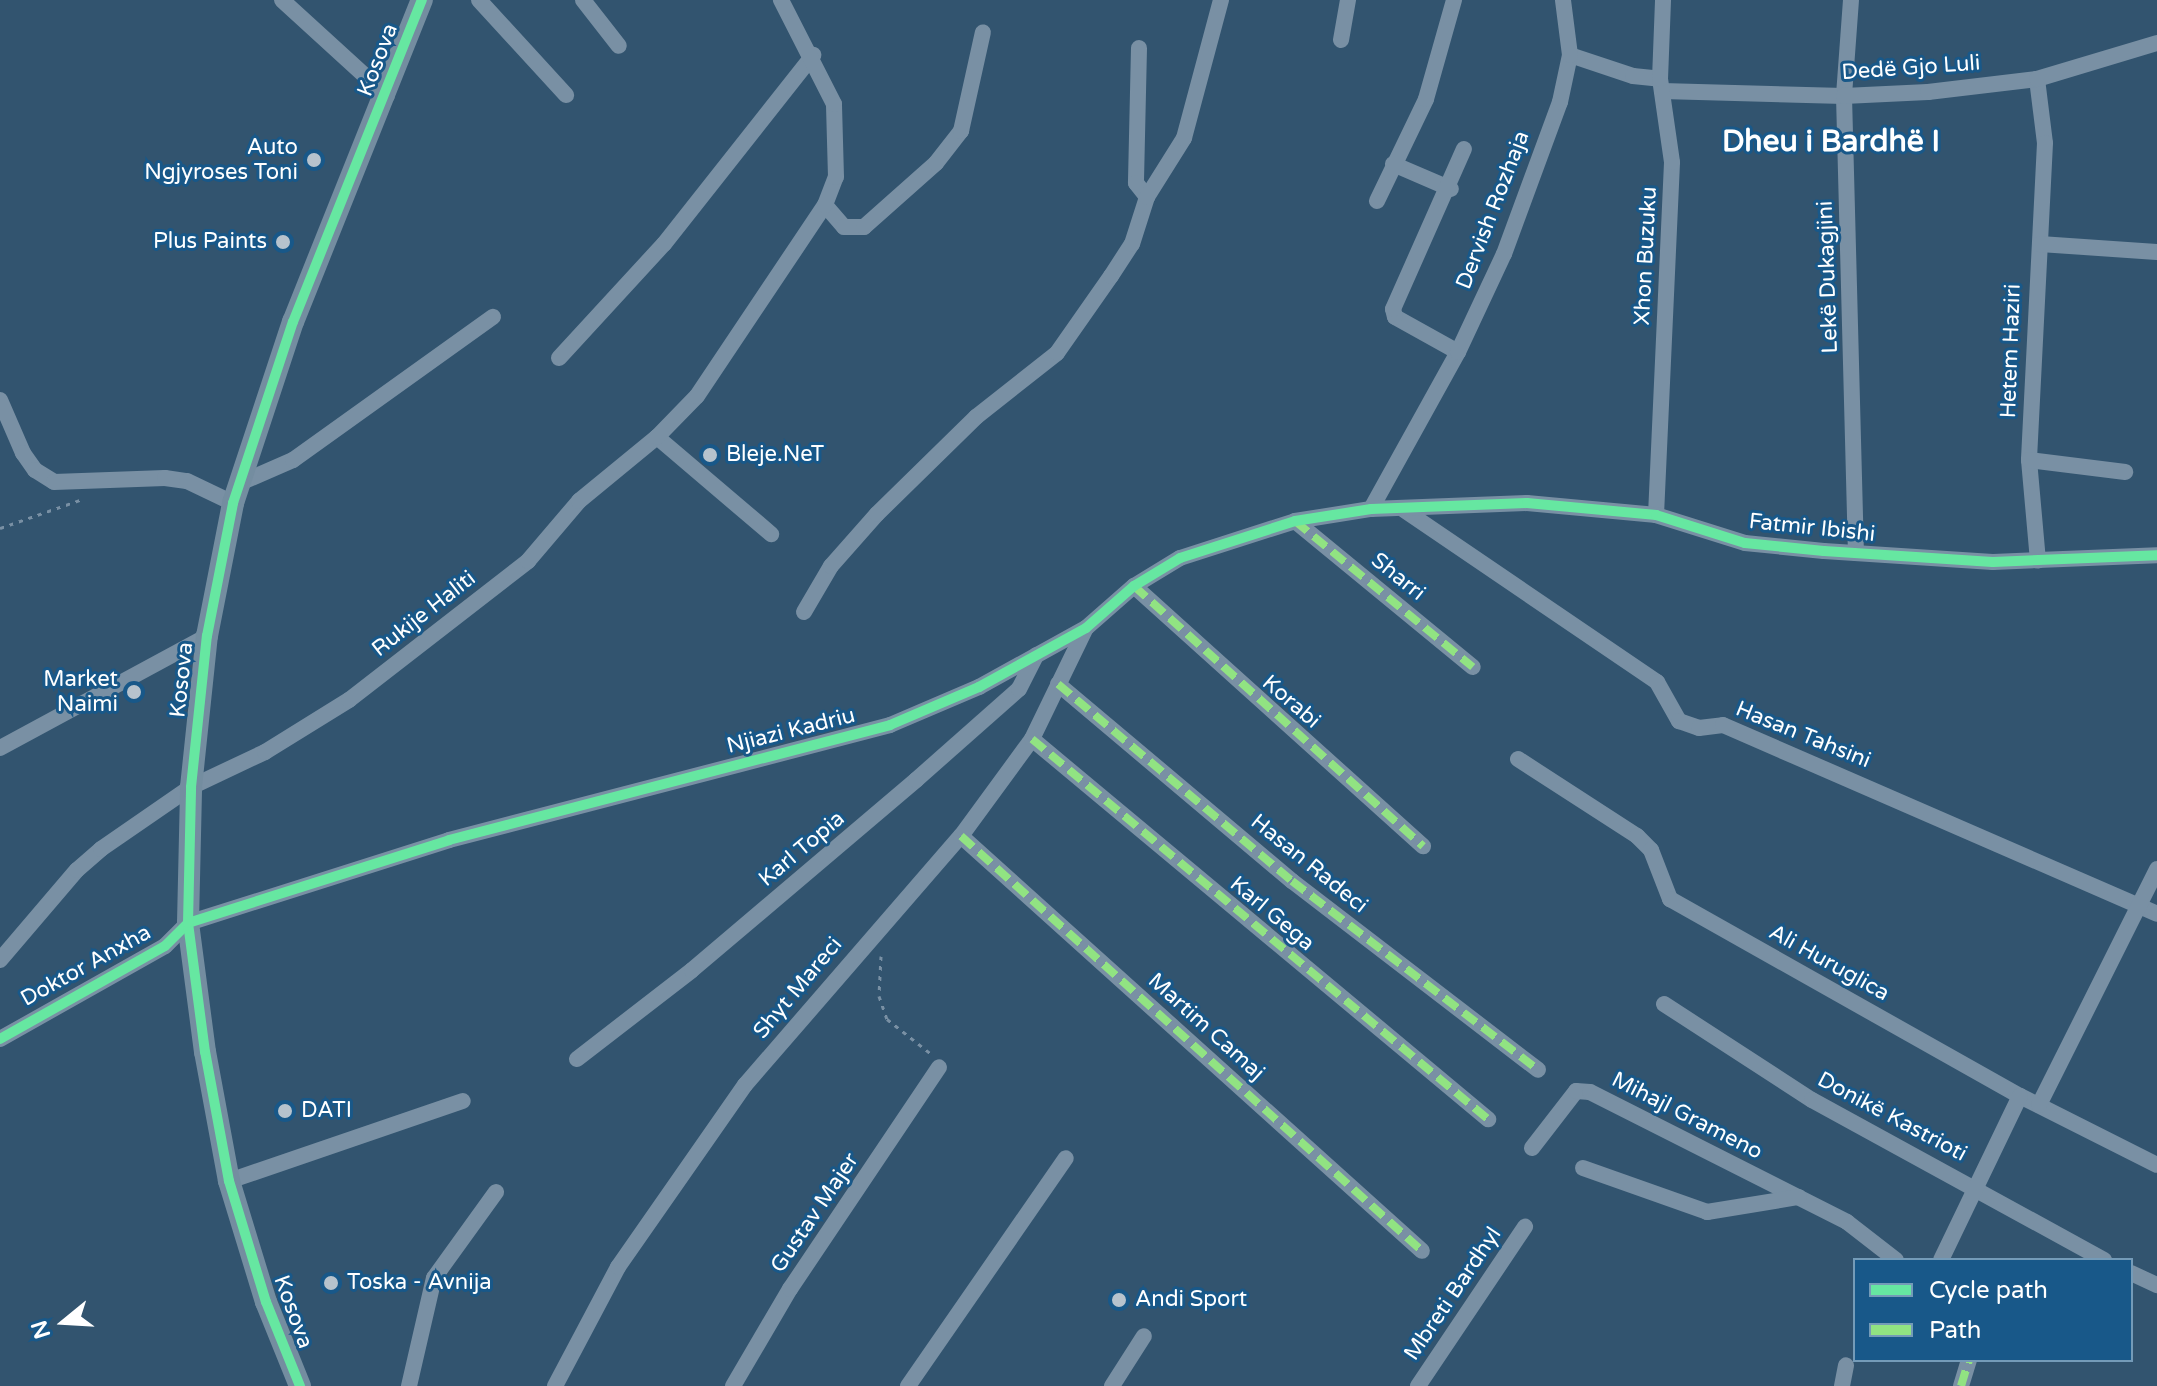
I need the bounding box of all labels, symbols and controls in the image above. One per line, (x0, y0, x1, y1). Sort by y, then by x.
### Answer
street label: Kosova (352, 20, 404, 100)
street label: Dedë Gjo Luli (1841, 50, 1981, 86)
district label: Dheu i Bardhë I (1722, 124, 1940, 160)
street label: Dervish Rozhaja (1451, 127, 1535, 293)
place label: Auto Ngjyroses Toni (144, 134, 298, 186)
marker: Auto Ngjyroses Toni (305, 151, 323, 169)
street label: Xhon Buzuku (1629, 186, 1663, 326)
street label: Lekë Dukagjini (1812, 200, 1844, 354)
place label: Plus Paints (153, 229, 267, 255)
marker: Plus Paints (274, 233, 292, 251)
street label: Hetem Haziri (1995, 283, 2027, 419)
place label: Bleje.NeT (726, 442, 824, 468)
marker: Bleje.NeT (701, 446, 719, 464)
street label: Fatmir Ibishi (1748, 508, 1876, 548)
street label: Sharri (1366, 547, 1430, 607)
street label: Rukije Haliti (367, 565, 481, 663)
street label: Kosova (165, 641, 199, 719)
place label: Market Naimi (43, 666, 118, 718)
street label: Korabi (1257, 670, 1325, 734)
marker: Market Naimi (125, 683, 143, 701)
street label: Hasan Tahsini (1732, 696, 1874, 774)
street label: Njiazi Kadriu (724, 702, 858, 760)
street label: Karl Topia (754, 806, 850, 892)
street label: Hasan Radeci (1245, 809, 1373, 919)
street label: Karl Gega (1224, 871, 1320, 957)
street label: Doktor Anxha (16, 919, 156, 1013)
street label: Ali Huruglica (1764, 919, 1894, 1007)
street label: Shyt Mareci (748, 932, 848, 1044)
street label: Martim Camaj (1142, 968, 1270, 1086)
street label: Mihajl Grameno (1607, 1067, 1767, 1165)
street label: Donikë Kastrioti (1813, 1067, 1971, 1167)
place label: DATI (301, 1098, 352, 1124)
marker: DATI (276, 1102, 294, 1120)
street label: Gustav Majer (765, 1148, 865, 1278)
street label: Mbreti Bardhyl (1399, 1222, 1507, 1366)
legend (1853, 1258, 2133, 1362)
place label: Toska - Avnija (347, 1270, 492, 1296)
street label: Kosova (268, 1272, 318, 1352)
marker: Toska - Avnija (322, 1274, 340, 1292)
text: Cycle path (1929, 1276, 2048, 1305)
north arrow (24, 1282, 104, 1362)
place label: Andi Sport (1135, 1287, 1247, 1313)
marker: Andi Sport (1110, 1291, 1128, 1309)
text: Path (1929, 1316, 1982, 1345)
text: N (26, 1317, 56, 1342)

